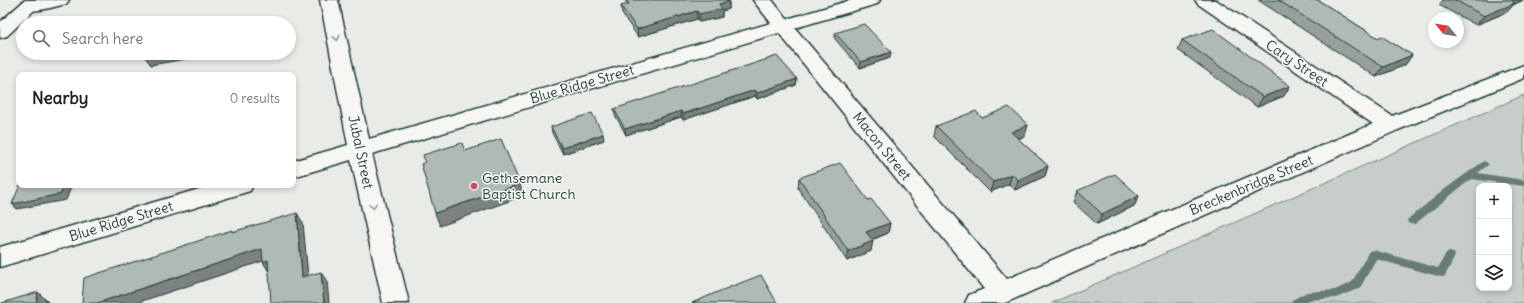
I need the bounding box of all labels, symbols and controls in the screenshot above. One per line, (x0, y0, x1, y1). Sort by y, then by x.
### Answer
north arrow (1428, 12, 1464, 48)
search box (16, 16, 296, 60)
icon: search (30, 27, 52, 49)
text: Search here (62, 29, 143, 48)
one-way arrow (333, 35, 341, 41)
street label: Cary Street (1262, 36, 1332, 91)
street label: Blue Ridge Street (528, 60, 636, 107)
text: Nearby (32, 87, 88, 109)
text: 0 results (230, 90, 280, 107)
street label: Macon Street (849, 108, 915, 184)
street label: Jubal Street (344, 114, 378, 191)
street label: Breckenbridge Street (1186, 151, 1316, 219)
place label: Gethsemane Baptist Church (482, 169, 576, 203)
marker: Gethsemane Baptist Church (469, 181, 479, 191)
map controls (1476, 183, 1512, 291)
button: + (1476, 183, 1512, 219)
street label: Blue Ridge Street (67, 197, 175, 245)
one-way arrow (369, 203, 377, 209)
button: − (1476, 219, 1512, 255)
button: layers (1476, 255, 1512, 291)

